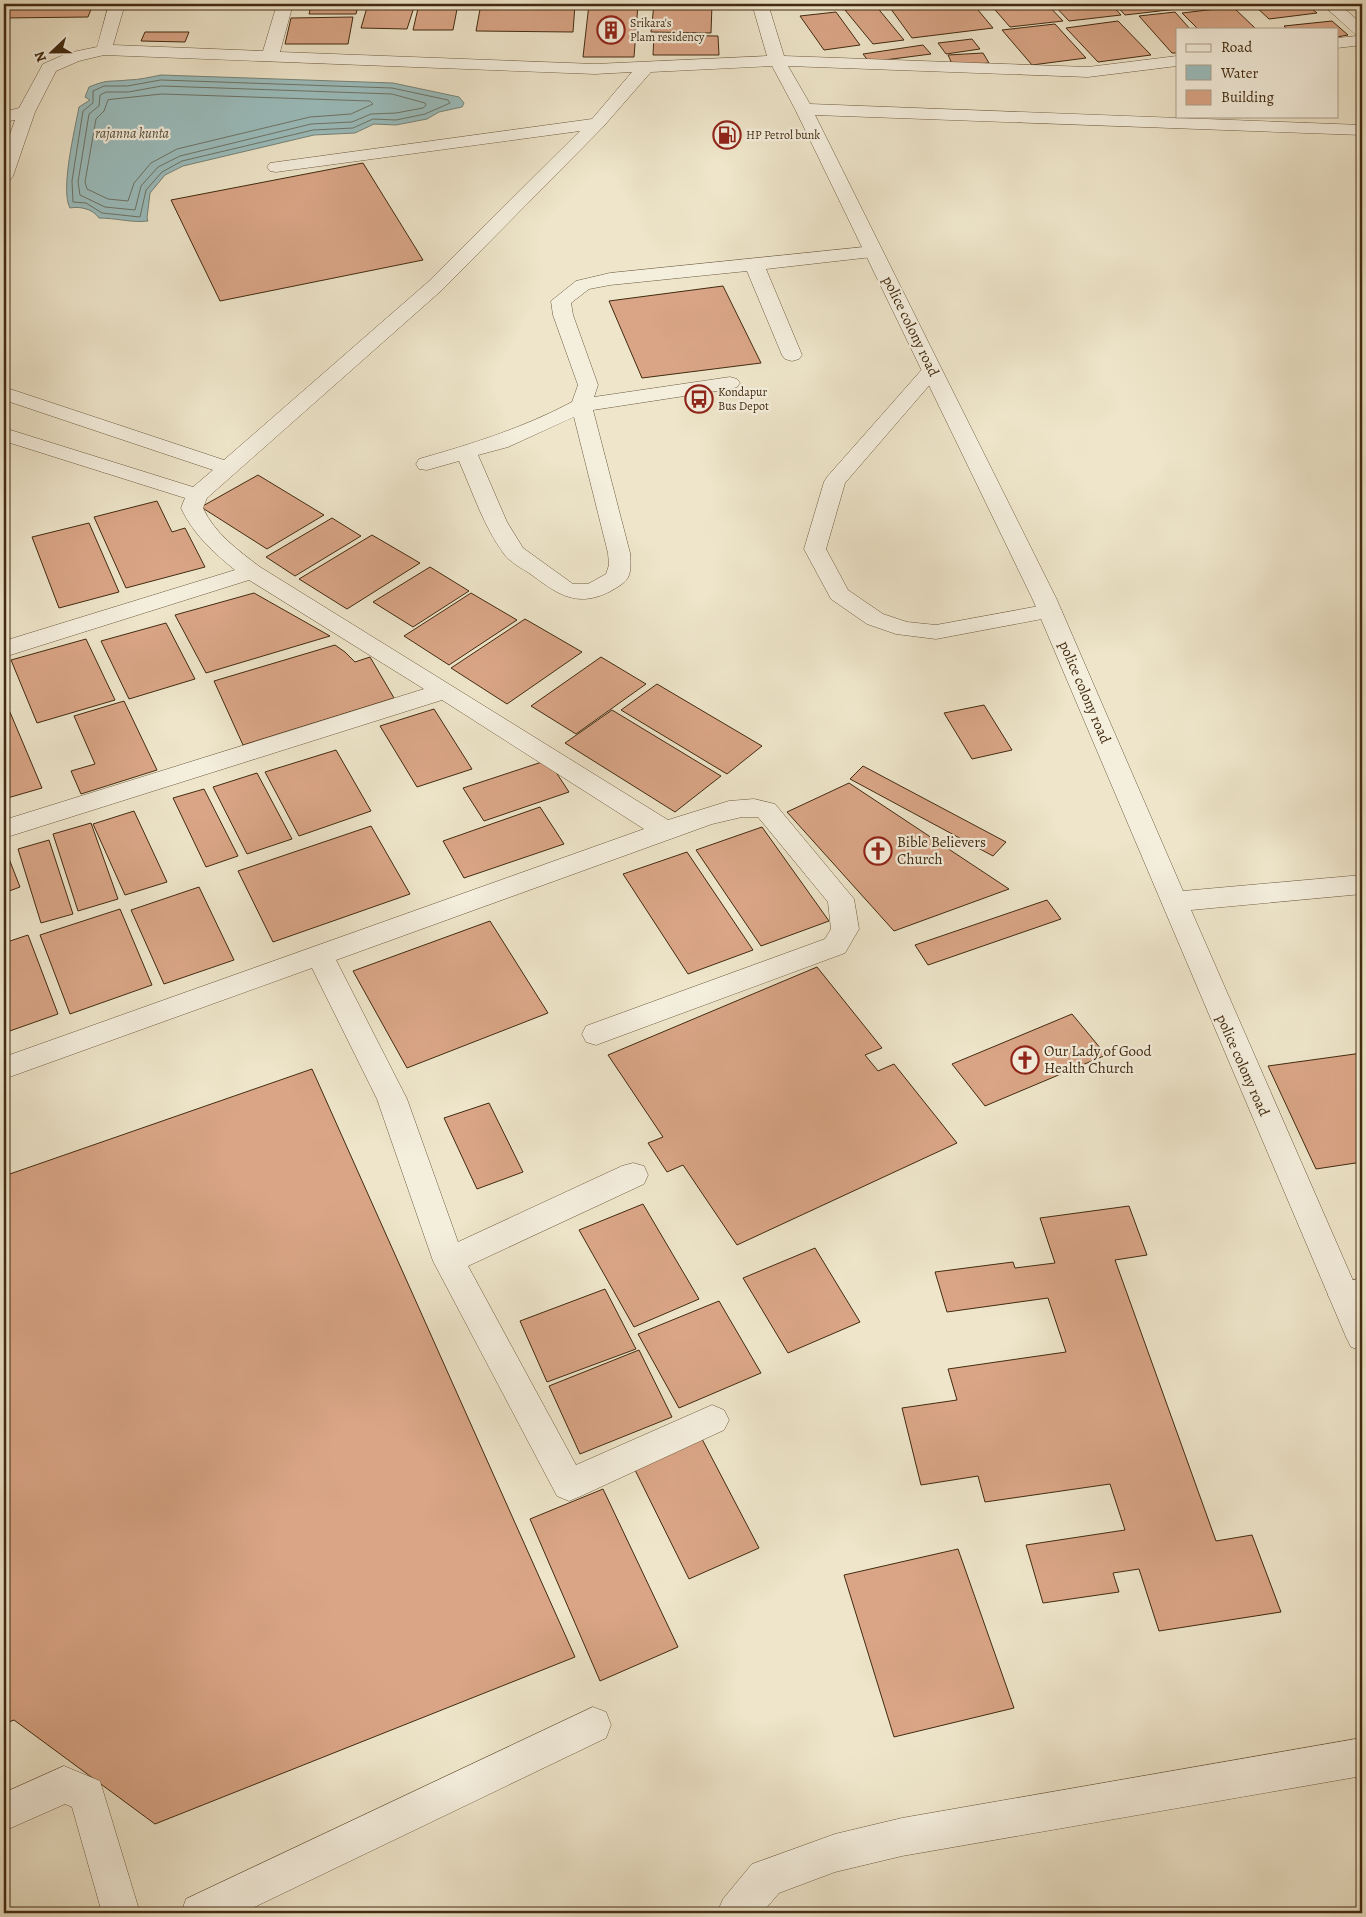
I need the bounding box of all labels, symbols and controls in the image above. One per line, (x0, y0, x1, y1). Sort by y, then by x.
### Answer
building icon: Srikara's Plam residency (596, 15, 626, 45)
place label: Srikara's Plam residency (630, 15, 705, 45)
north arrow (28, 28, 78, 78)
legend (1176, 28, 1338, 118)
text: Road (1221, 37, 1253, 57)
text: N (30, 48, 51, 65)
text: Water (1220, 63, 1258, 83)
text: Building (1221, 87, 1274, 107)
fuel station icon: HP Petrol bunk (712, 120, 742, 150)
water label: rajanna kunta (95, 124, 170, 143)
place label: HP Petrol bunk (746, 127, 820, 143)
street label: police colony road (878, 272, 944, 380)
bus stop icon: Kondapur Bus Depot (684, 384, 714, 414)
place label: Kondapur Bus Depot (718, 384, 769, 414)
street label: police colony road (1054, 638, 1116, 747)
place label: Bible Believers Church (897, 832, 986, 869)
church icon: Bible Believers Church (863, 836, 893, 866)
street label: police colony road (1212, 1011, 1275, 1120)
place label: Our Lady of Good Health Church (1044, 1041, 1153, 1078)
church icon: Our Lady of Good Health Church (1010, 1045, 1040, 1075)

